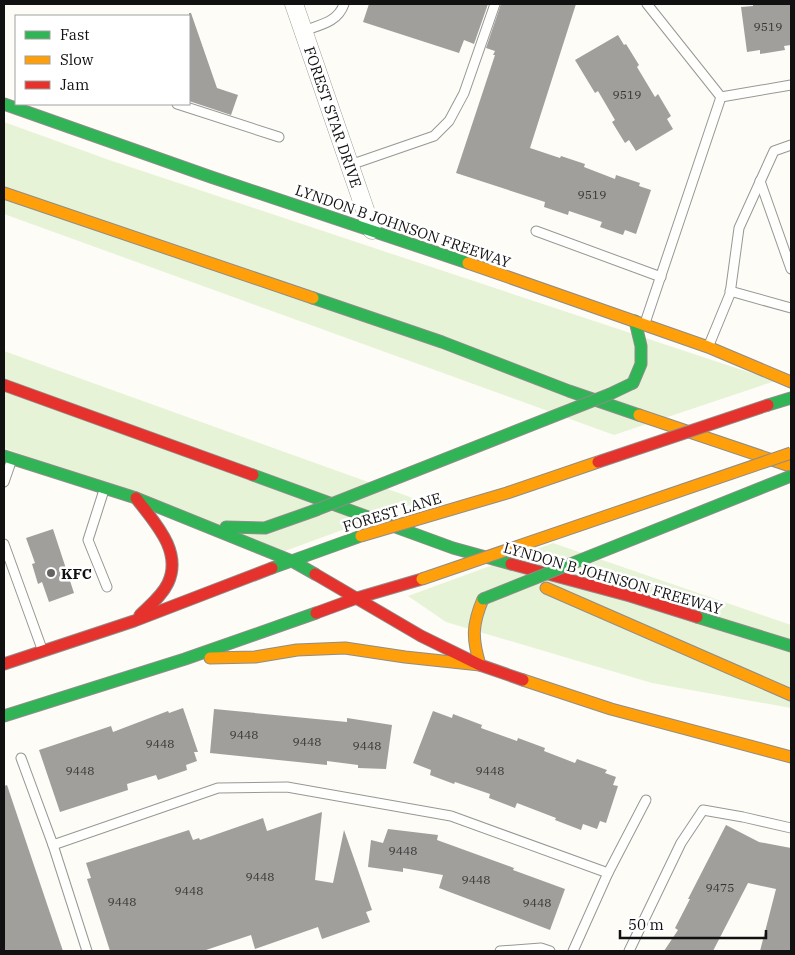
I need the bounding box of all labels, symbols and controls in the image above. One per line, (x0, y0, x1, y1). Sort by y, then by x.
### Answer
legend (15, 15, 190, 105)
house number: 9519 (754, 19, 782, 34)
text: Fast (60, 25, 90, 44)
street label: FOREST STAR DRIVE (300, 44, 366, 190)
text: Slow (60, 50, 94, 69)
text: Jam (60, 75, 89, 94)
house number: 9519 (613, 87, 641, 102)
street label: LYNDON B JOHNSON FREEWAY (293, 180, 514, 272)
house number: 9519 (578, 187, 606, 202)
street label: FOREST LANE (340, 488, 444, 536)
street label: LYNDON B JOHNSON FREEWAY (501, 538, 725, 618)
place label: KFC (61, 564, 92, 583)
marker: KFC (45, 567, 57, 579)
house number: 9448 (230, 727, 258, 742)
house number: 9448 (293, 734, 321, 749)
house number: 9448 (146, 736, 174, 751)
house number: 9448 (353, 738, 381, 753)
house number: 9448 (66, 763, 94, 778)
house number: 9448 (476, 763, 504, 778)
house number: 9448 (389, 843, 417, 858)
house number: 9448 (246, 869, 274, 884)
house number: 9448 (462, 872, 490, 887)
house number: 9475 (706, 880, 734, 895)
house number: 9448 (175, 883, 203, 898)
house number: 9448 (108, 894, 136, 909)
house number: 9448 (523, 895, 551, 910)
scale bar (620, 908, 766, 940)
text: 50 m (628, 915, 664, 934)

